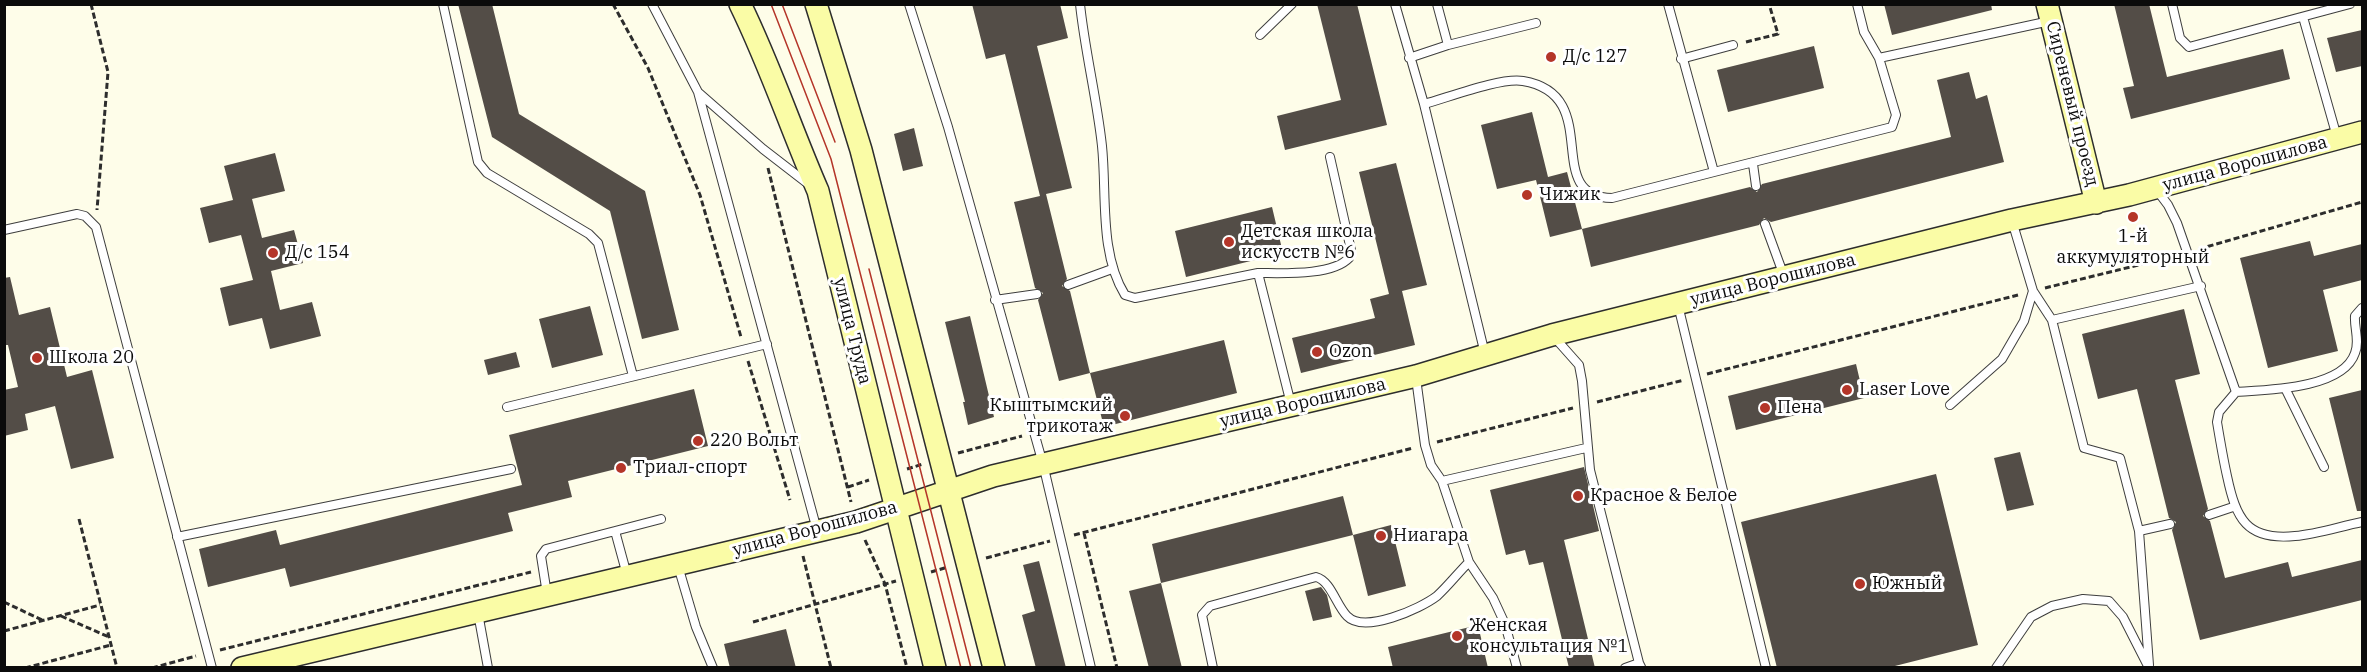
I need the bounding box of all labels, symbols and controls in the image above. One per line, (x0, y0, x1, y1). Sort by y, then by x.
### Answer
street label: Сиреневый проезд (2041, 19, 2103, 189)
place label: Д/с 127 (1563, 46, 1627, 68)
marker: Д/с 127 (1544, 50, 1558, 64)
street label: улица Ворошилова (2160, 132, 2330, 196)
place label: Чижик (1539, 184, 1601, 206)
marker: Чижик (1520, 188, 1534, 202)
marker: 1-й аккумуляторный (2126, 210, 2140, 224)
place label: Детская школа искусств №6 (1241, 221, 1373, 264)
place label: 1-й аккумуляторный (2057, 226, 2209, 268)
marker: Детская школа искусств №6 (1222, 235, 1236, 249)
place label: Д/с 154 (285, 242, 349, 264)
marker: Д/с 154 (266, 246, 280, 260)
street label: улица Ворошилова (1688, 249, 1858, 311)
street label: улица Труда (828, 275, 876, 387)
place label: Ozon (1329, 341, 1373, 363)
marker: Ozon (1310, 345, 1324, 359)
place label: Школа 20 (49, 347, 134, 369)
marker: Школа 20 (30, 351, 44, 365)
street label: улица Ворошилова (1218, 373, 1388, 433)
place label: Laser Love (1859, 379, 1950, 401)
marker: Laser Love (1840, 383, 1854, 397)
place label: Кыштымский трикотаж (990, 395, 1113, 438)
place label: Пена (1777, 397, 1823, 419)
marker: Пена (1758, 401, 1772, 415)
marker: Кыштымский трикотаж (1118, 409, 1132, 423)
place label: 220 Вольт (710, 430, 798, 452)
marker: 220 Вольт (691, 434, 705, 448)
place label: Триал-спорт (633, 457, 747, 479)
marker: Триал-спорт (614, 461, 628, 475)
place label: Красное & Белое (1590, 485, 1737, 507)
marker: Красное & Белое (1571, 489, 1585, 503)
street label: улица Ворошилова (730, 497, 900, 561)
place label: Ниагара (1393, 525, 1469, 547)
marker: Ниагара (1374, 529, 1388, 543)
place label: Южный (1872, 573, 1942, 595)
marker: Южный (1853, 577, 1867, 591)
place label: Женская консультация №1 (1469, 615, 1628, 658)
marker: Женская консультация №1 (1450, 629, 1464, 643)

